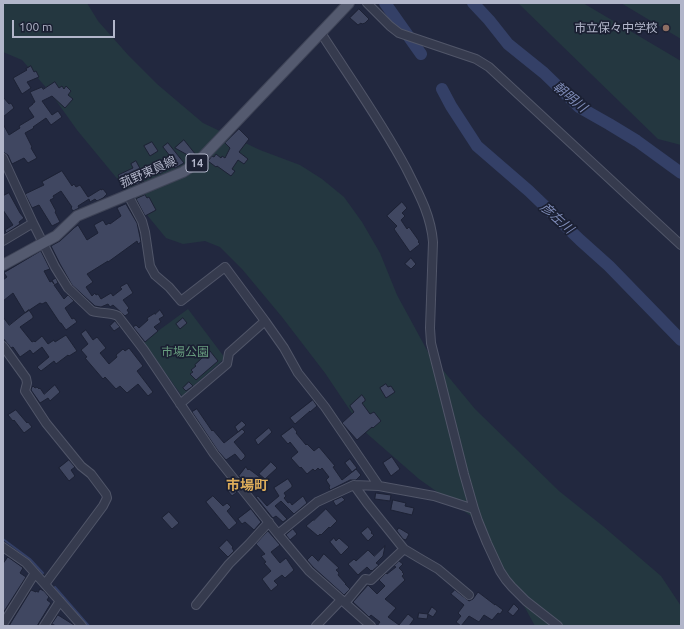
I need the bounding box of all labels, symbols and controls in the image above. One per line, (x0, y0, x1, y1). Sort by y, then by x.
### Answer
scale bar (14, 12, 117, 38)
text: 100 m (19, 20, 52, 33)
place label: 市立保々中学校 (574, 21, 658, 35)
marker: 市立保々中学校 (661, 23, 671, 33)
water label: 朝明川 (550, 79, 590, 115)
street label: 菰野東員線 (118, 153, 178, 191)
road number: 14 (186, 154, 208, 172)
water label: 彦左川 (537, 199, 577, 237)
park label: 市場公園 (161, 345, 209, 359)
district label: 市場町 (226, 477, 268, 493)

